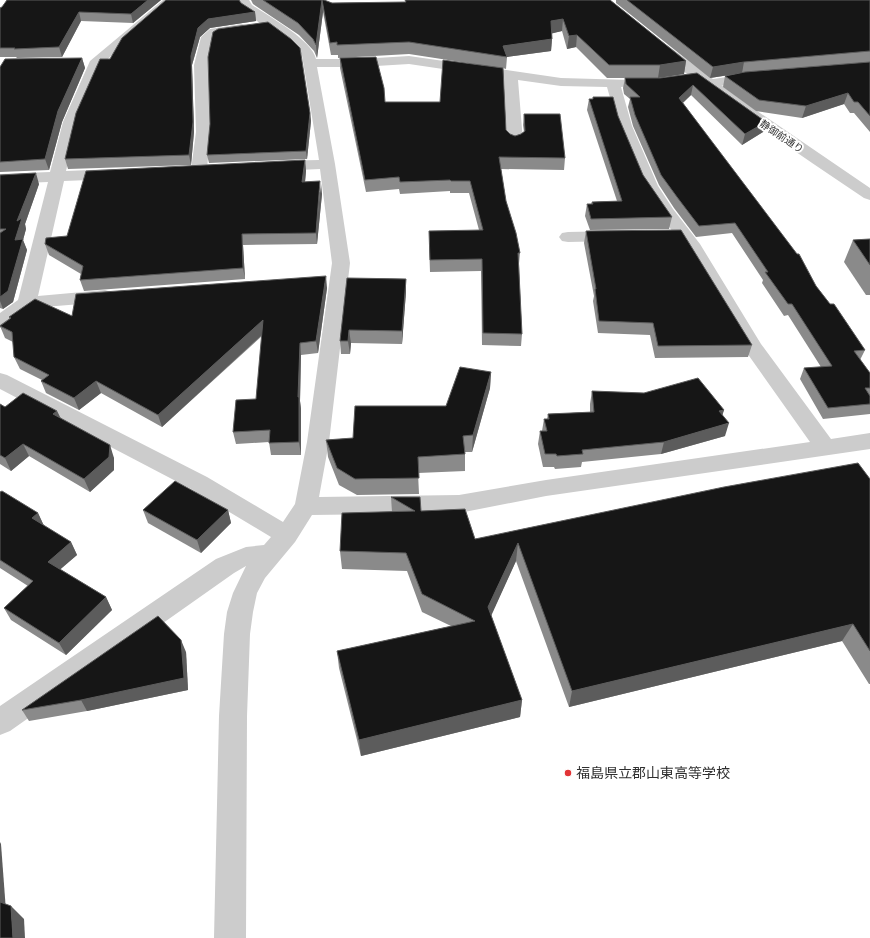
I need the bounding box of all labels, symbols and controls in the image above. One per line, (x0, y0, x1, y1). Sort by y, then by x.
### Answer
street label: 静御前通り (758, 118, 806, 155)
place label: 福島県立郡山東高等学校 (576, 765, 730, 781)
marker: 福島県立郡山東高等学校 (563, 768, 573, 778)

